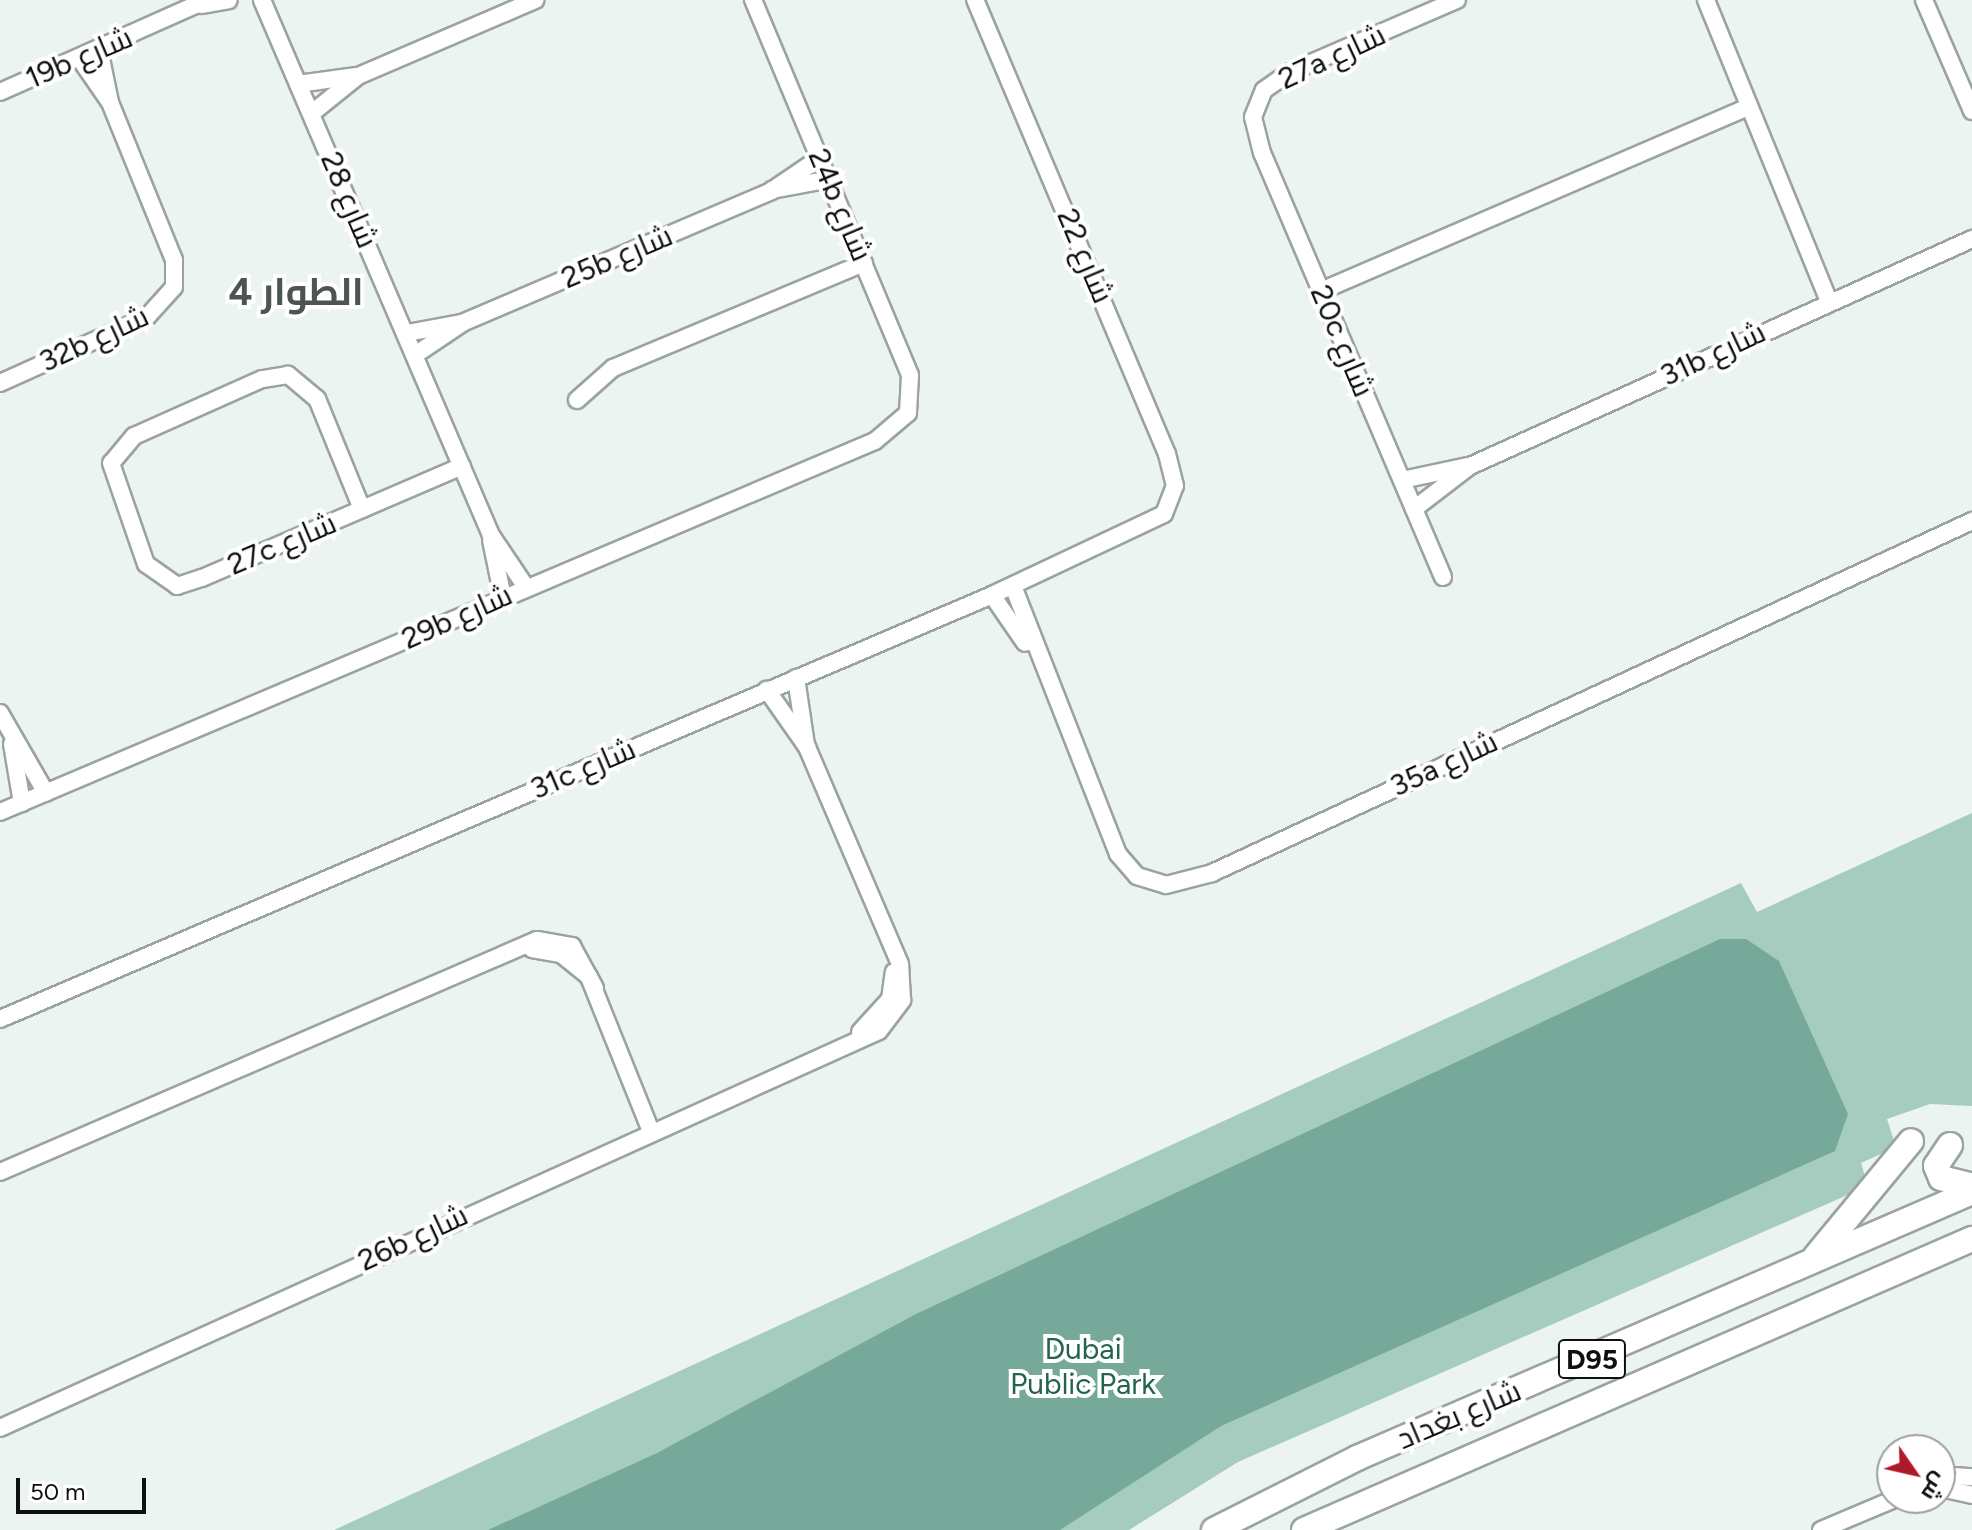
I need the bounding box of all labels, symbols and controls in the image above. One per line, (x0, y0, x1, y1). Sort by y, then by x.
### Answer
street label: 27a شارع (1273, 17, 1391, 97)
street label: 19b شارع (20, 19, 138, 97)
street label: 24b شارع (800, 143, 880, 267)
street label: شارع 28 (313, 147, 385, 253)
street label: شارع 22 (1049, 203, 1121, 309)
street label: 25b شارع (556, 218, 678, 296)
district label: الطوار 4 (228, 270, 364, 316)
street label: 20c شارع (1302, 280, 1382, 402)
street label: 32b شارع (34, 298, 154, 380)
street label: 31b شارع (1655, 314, 1771, 394)
street label: 27c شارع (222, 505, 342, 583)
street label: 29b شارع (396, 577, 518, 657)
street label: 35a شارع (1385, 724, 1503, 804)
street label: 31c شارع (525, 731, 641, 807)
street label: 26b شارع (352, 1197, 474, 1279)
park label: Dubai Public Park (1010, 1331, 1156, 1402)
road number: D95 (1556, 1335, 1628, 1383)
street label: شارع بغداد (1392, 1373, 1526, 1457)
north arrow (1876, 1434, 1956, 1514)
scale bar (20, 1462, 150, 1512)
text: ش (1916, 1467, 1954, 1506)
text: 50 m (30, 1477, 86, 1506)

